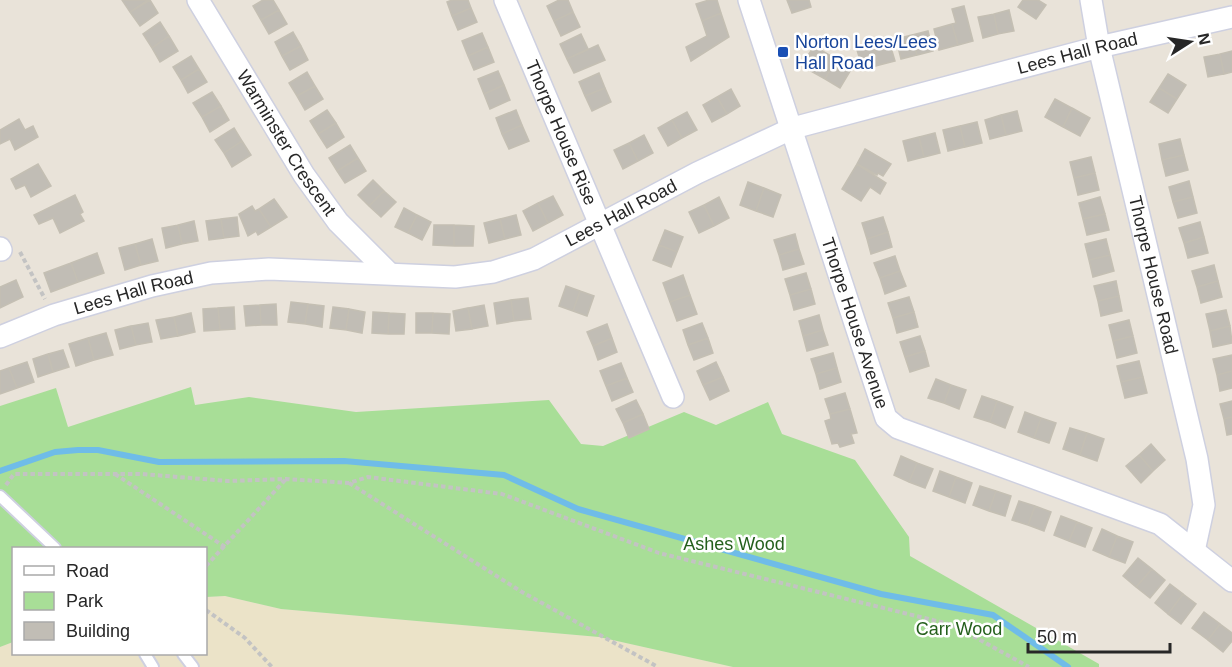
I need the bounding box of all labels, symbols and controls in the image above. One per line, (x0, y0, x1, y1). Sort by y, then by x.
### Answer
north arrow (1160, 12, 1220, 72)
street label: Lees Hall Road (1015, 29, 1139, 78)
place label: Norton Lees/Lees Hall Road (795, 32, 937, 73)
text: N (1195, 32, 1214, 46)
marker: Norton Lees/Lees Hall Road (776, 45, 790, 59)
street label: Thorpe House Rise (522, 57, 601, 208)
street label: Warminster Crescent (233, 66, 340, 219)
street label: Lees Hall Road (562, 175, 680, 251)
street label: Thorpe House Road (1125, 194, 1182, 356)
street label: Thorpe House Avenue (818, 235, 892, 411)
street label: Lees Hall Road (71, 267, 195, 319)
park label: Ashes Wood (683, 534, 785, 554)
legend (12, 547, 207, 655)
text: Road (66, 561, 109, 581)
text: Park (66, 591, 104, 611)
scale bar (1028, 616, 1170, 654)
park label: Carr Wood (916, 619, 1002, 639)
text: Building (66, 621, 130, 641)
text: 50 m (1037, 627, 1077, 647)

